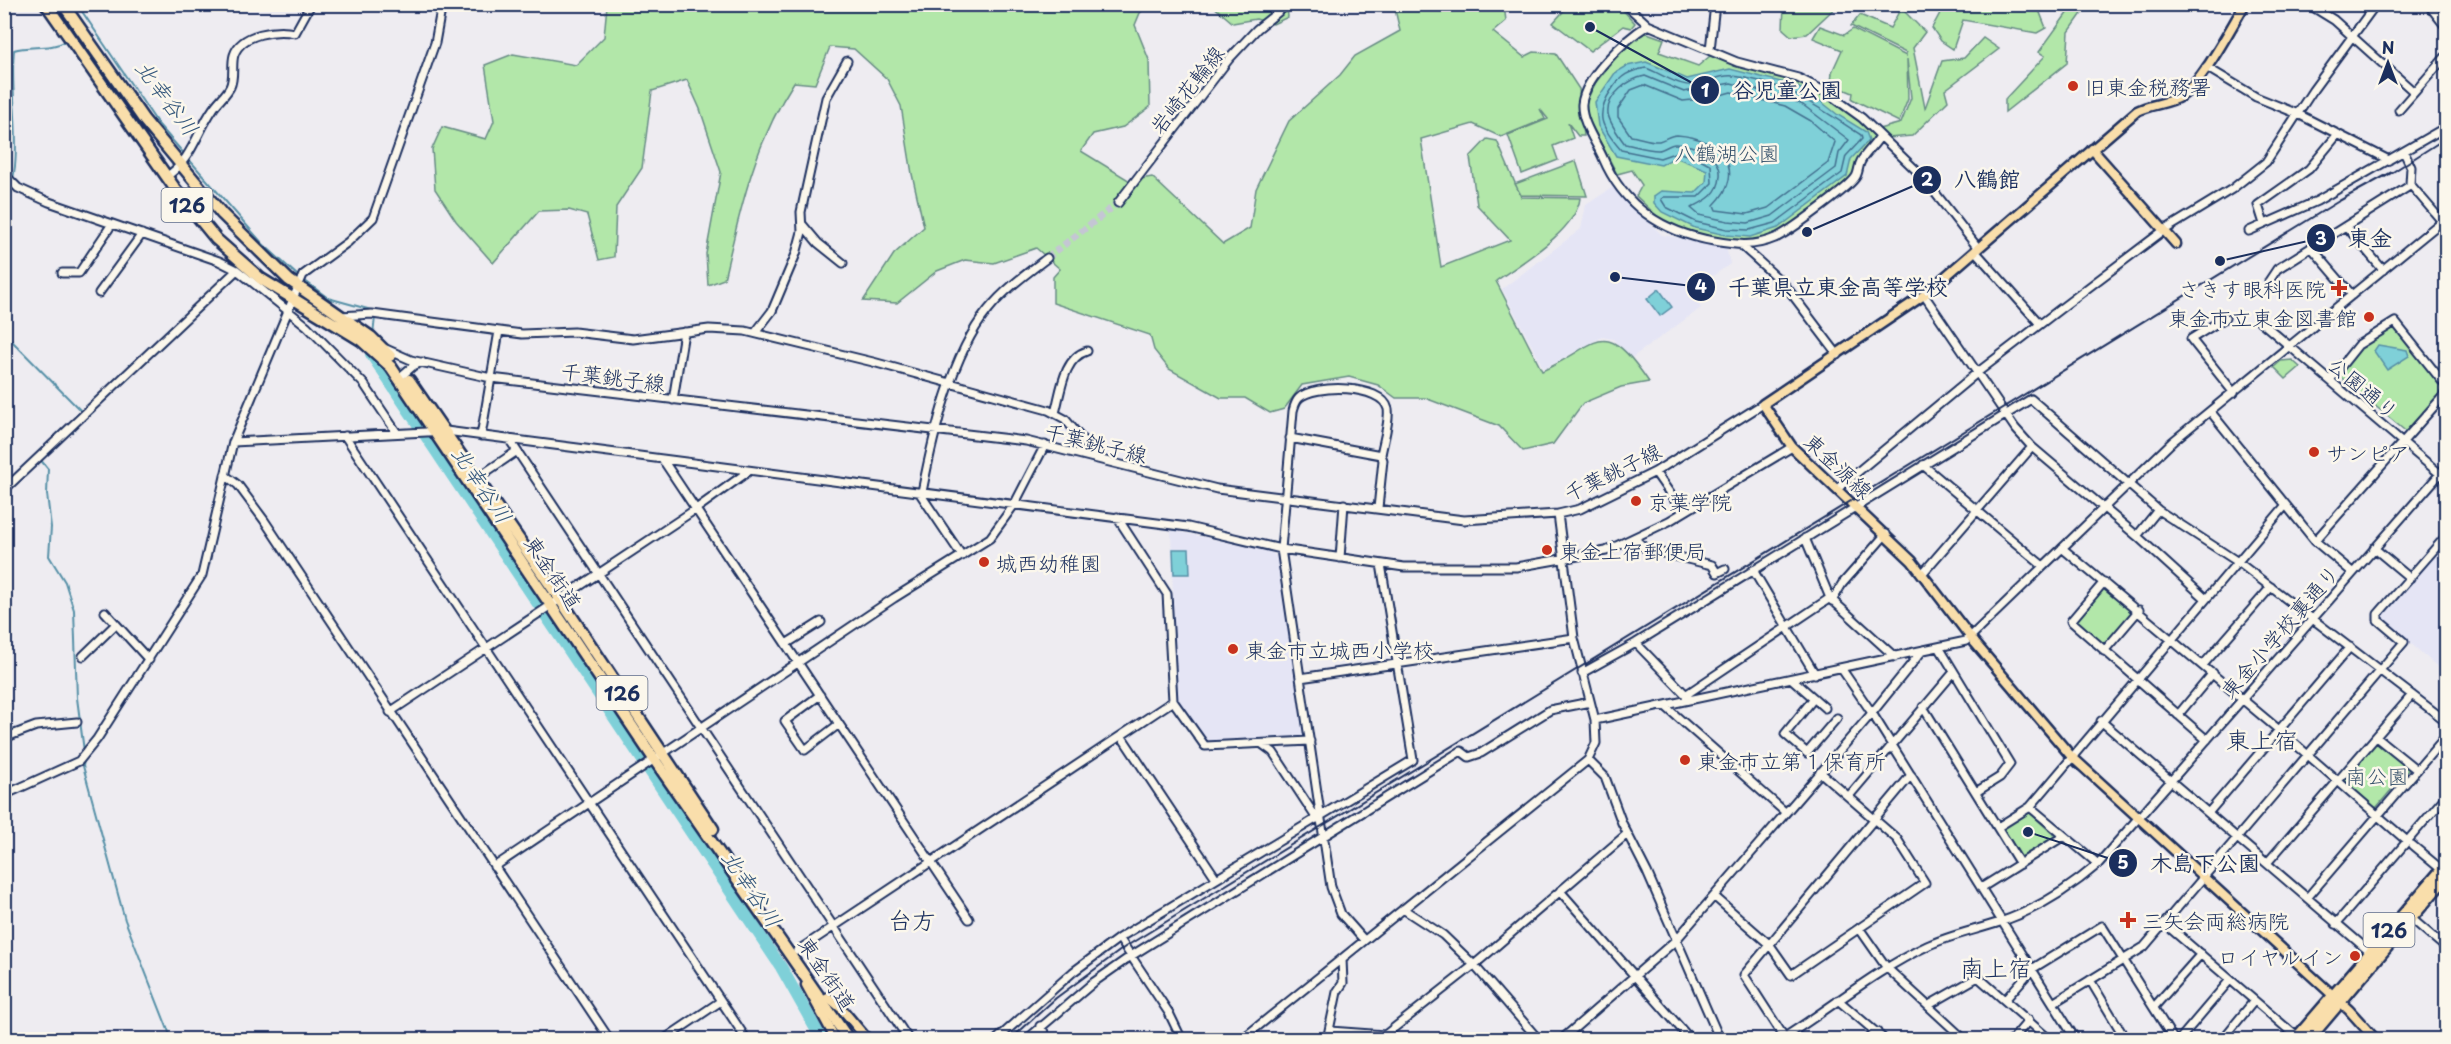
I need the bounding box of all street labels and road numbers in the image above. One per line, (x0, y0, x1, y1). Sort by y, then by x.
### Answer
street label: 岩崎花輪線 (1141, 38, 1231, 140)
road number: 126 (162, 188, 213, 222)
street label: 公園通り (2322, 348, 2406, 426)
street label: 千葉銚子線 (559, 354, 667, 398)
street label: 千葉銚子線 (1041, 414, 1151, 470)
street label: 東金源線 (1797, 425, 1881, 505)
street label: 千葉銚子線 (1558, 434, 1666, 508)
street label: 東金街道 (517, 528, 591, 616)
street label: 東金小学校裏通り (2212, 557, 2346, 705)
road number: 126 (596, 676, 648, 710)
road number: 126 (2364, 913, 2414, 947)
street label: 東金街道 (791, 929, 865, 1017)

